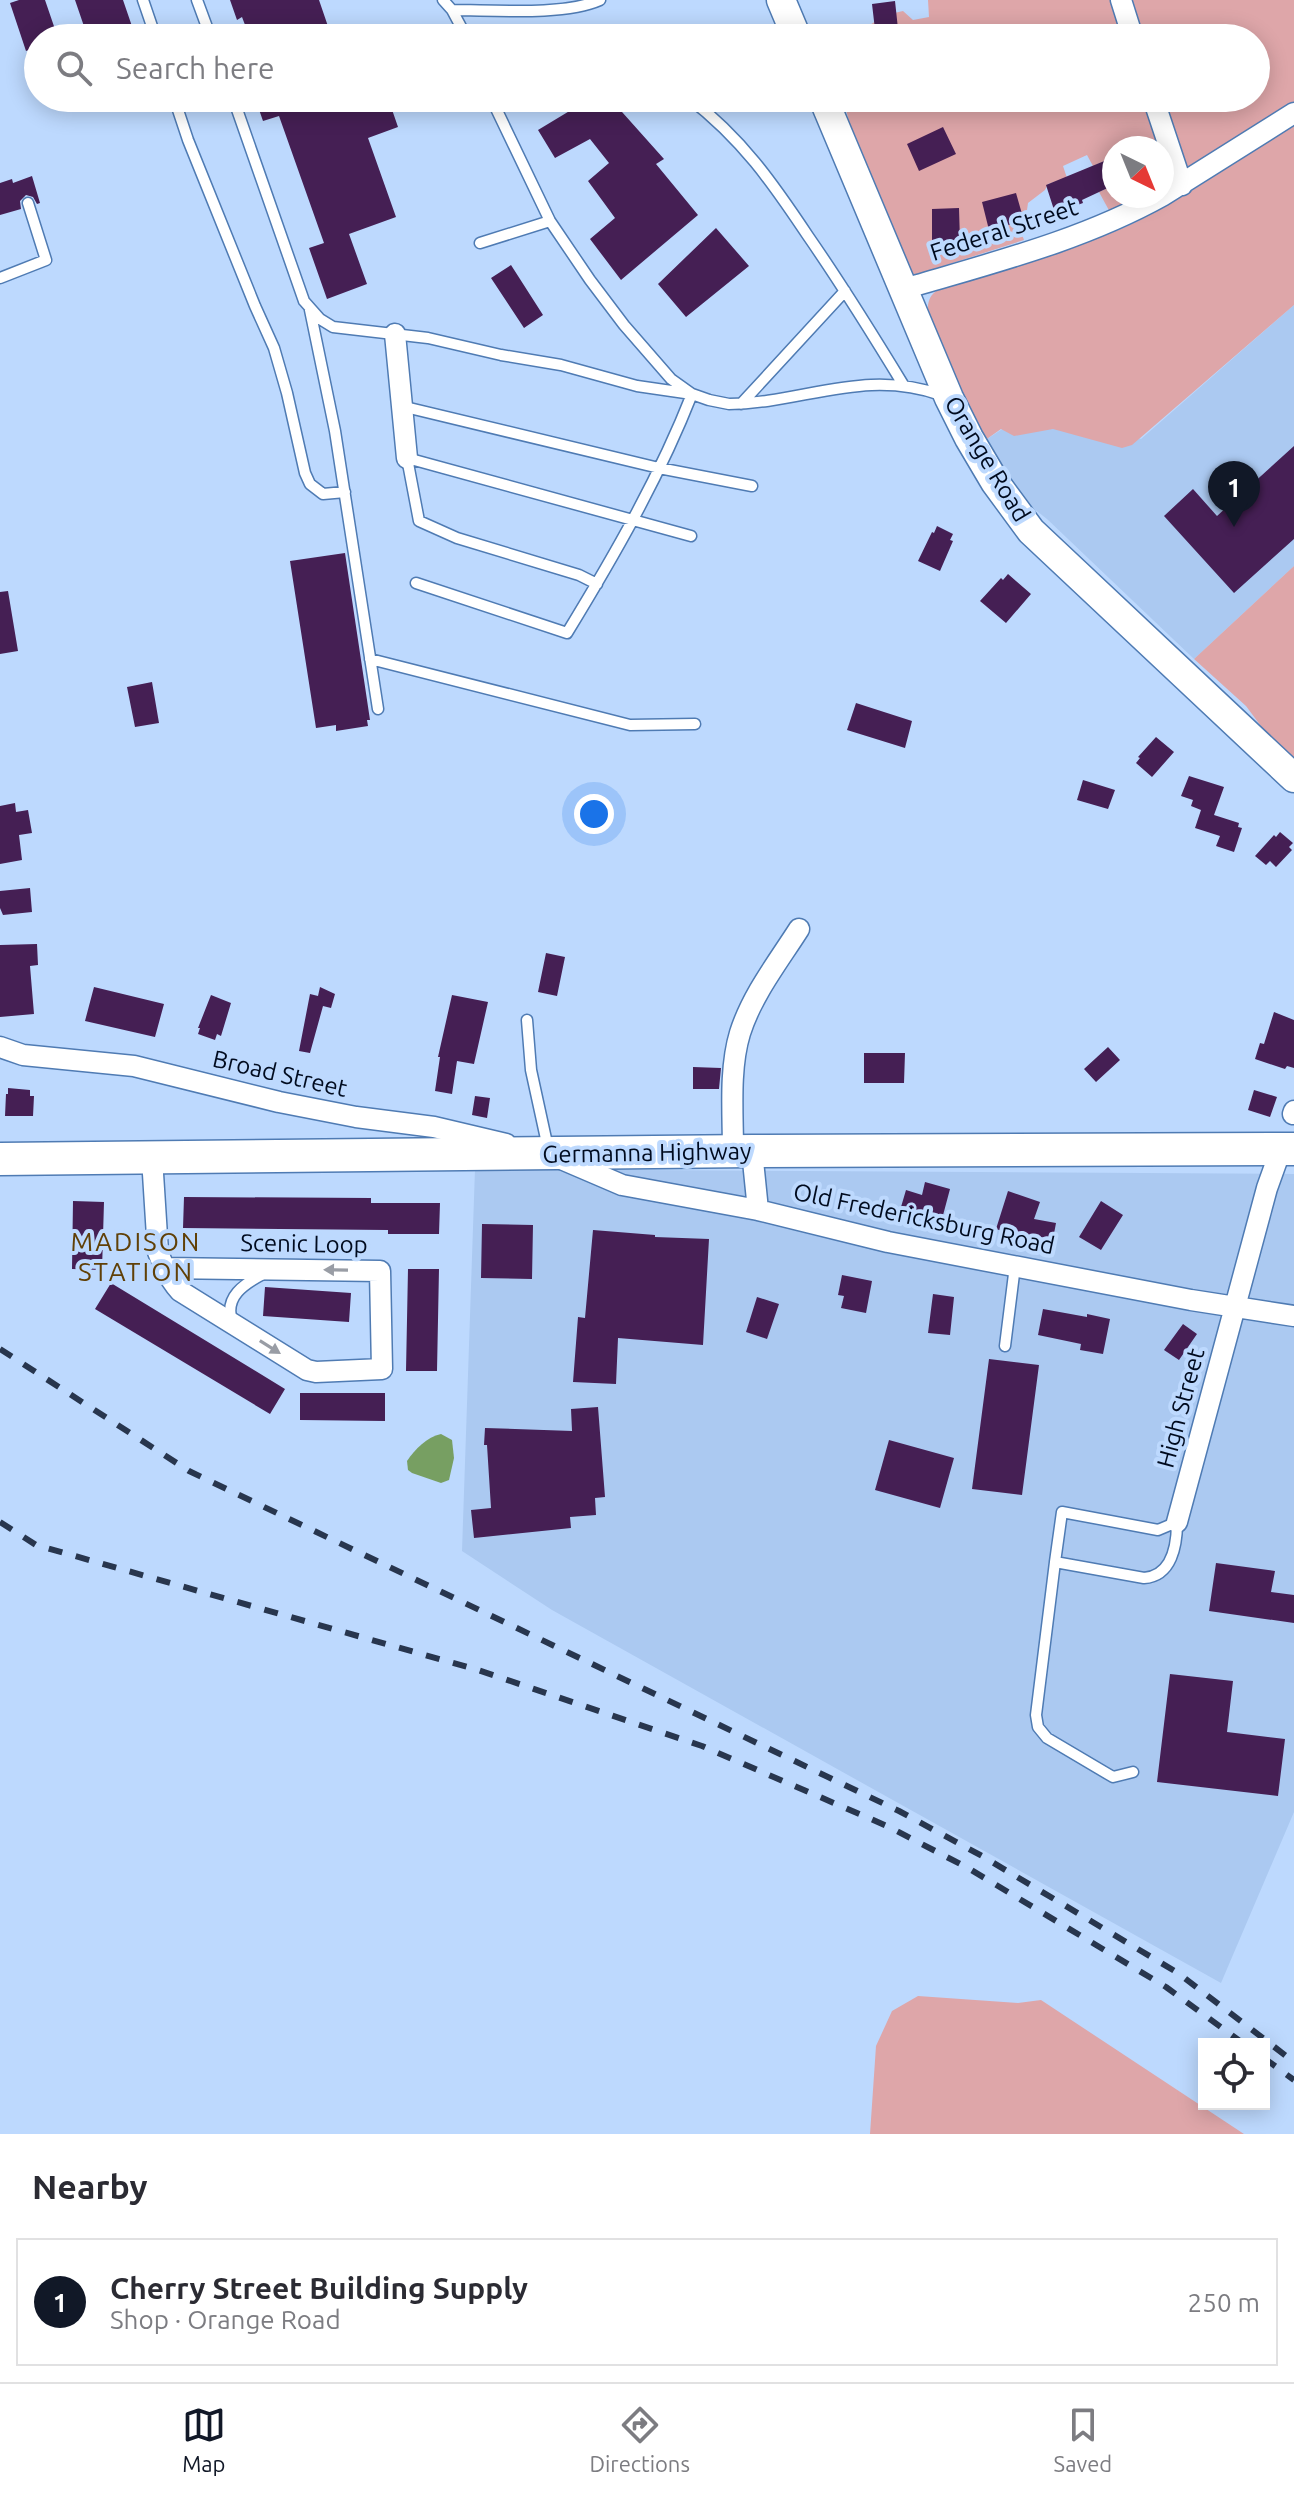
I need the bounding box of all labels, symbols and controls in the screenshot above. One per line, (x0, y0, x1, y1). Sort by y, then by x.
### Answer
search box (24, 24, 1270, 112)
icon: search (52, 46, 96, 90)
text: Search here (116, 51, 275, 85)
north arrow (1102, 136, 1174, 208)
street label: Federal Street (927, 193, 1081, 266)
street label: Orange Road (939, 391, 1035, 526)
pin: 1 (1208, 461, 1260, 527)
your location (574, 794, 614, 834)
street label: Broad Street (210, 1045, 351, 1102)
street label: Germanna Highway (542, 1137, 752, 1168)
street label: Old Fredericksburg Road (791, 1178, 1057, 1259)
district label: MADISON STATION (71, 1227, 201, 1286)
street label: Scenic Loop (240, 1229, 368, 1258)
one-way arrow (323, 1264, 348, 1277)
one-way arrow (259, 1340, 281, 1354)
street label: High Street (1152, 1345, 1210, 1471)
map controls (1198, 2038, 1270, 2110)
button: locate (1198, 2038, 1270, 2110)
text: Nearby (32, 2167, 147, 2205)
text: Cherry Street Building Supply (110, 2271, 528, 2305)
text: 1 (53, 2288, 67, 2317)
text: 250 m (1188, 2288, 1260, 2317)
text: Shop · Orange Road (110, 2305, 341, 2334)
tab: Map (182, 2403, 226, 2476)
tab: Directions (589, 2403, 690, 2476)
tab: Saved (1054, 2403, 1112, 2476)

